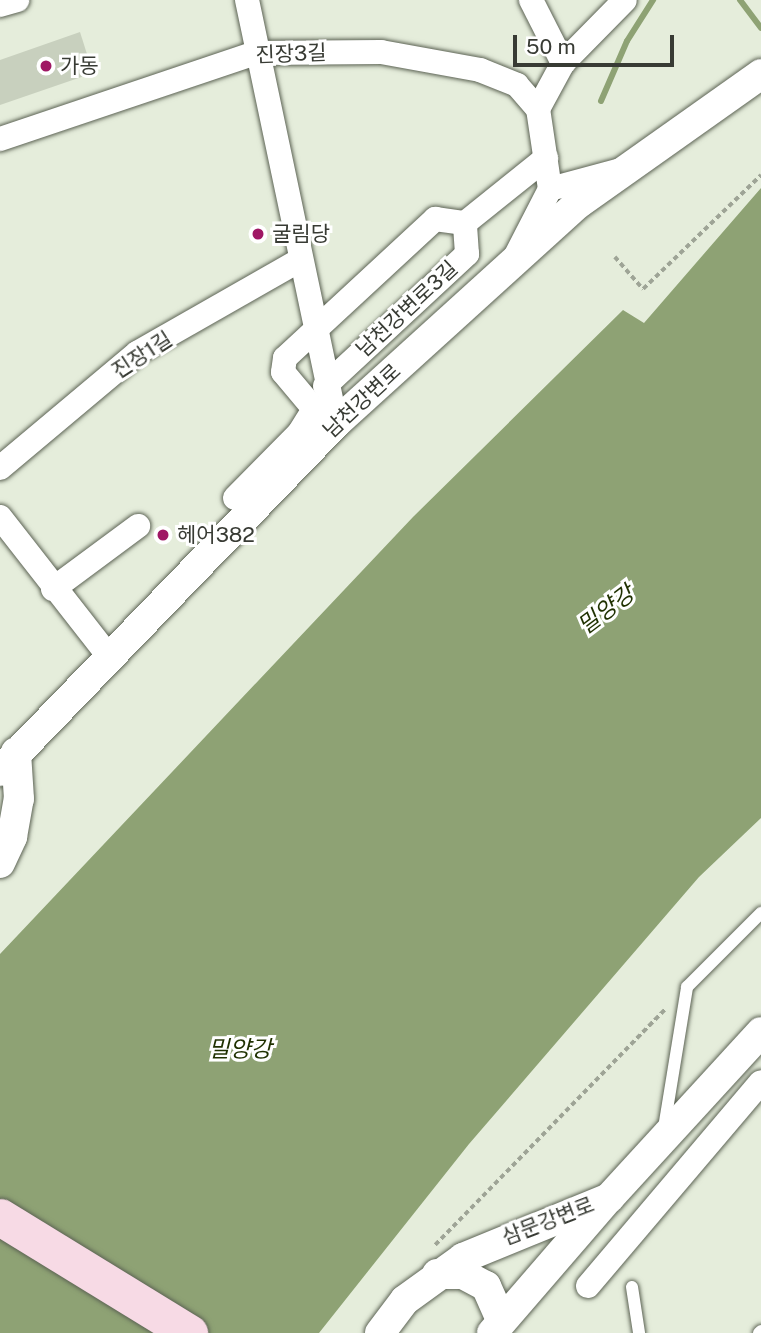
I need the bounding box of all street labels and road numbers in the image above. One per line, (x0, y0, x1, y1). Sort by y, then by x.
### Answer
street label: 진장3길 (255, 40, 327, 68)
street label: 남천강변로3길 (351, 256, 463, 362)
street label: 진장1길 (107, 326, 177, 384)
street label: 남천강변로 (318, 359, 406, 443)
street label: 삼문강변로 (498, 1192, 598, 1250)

